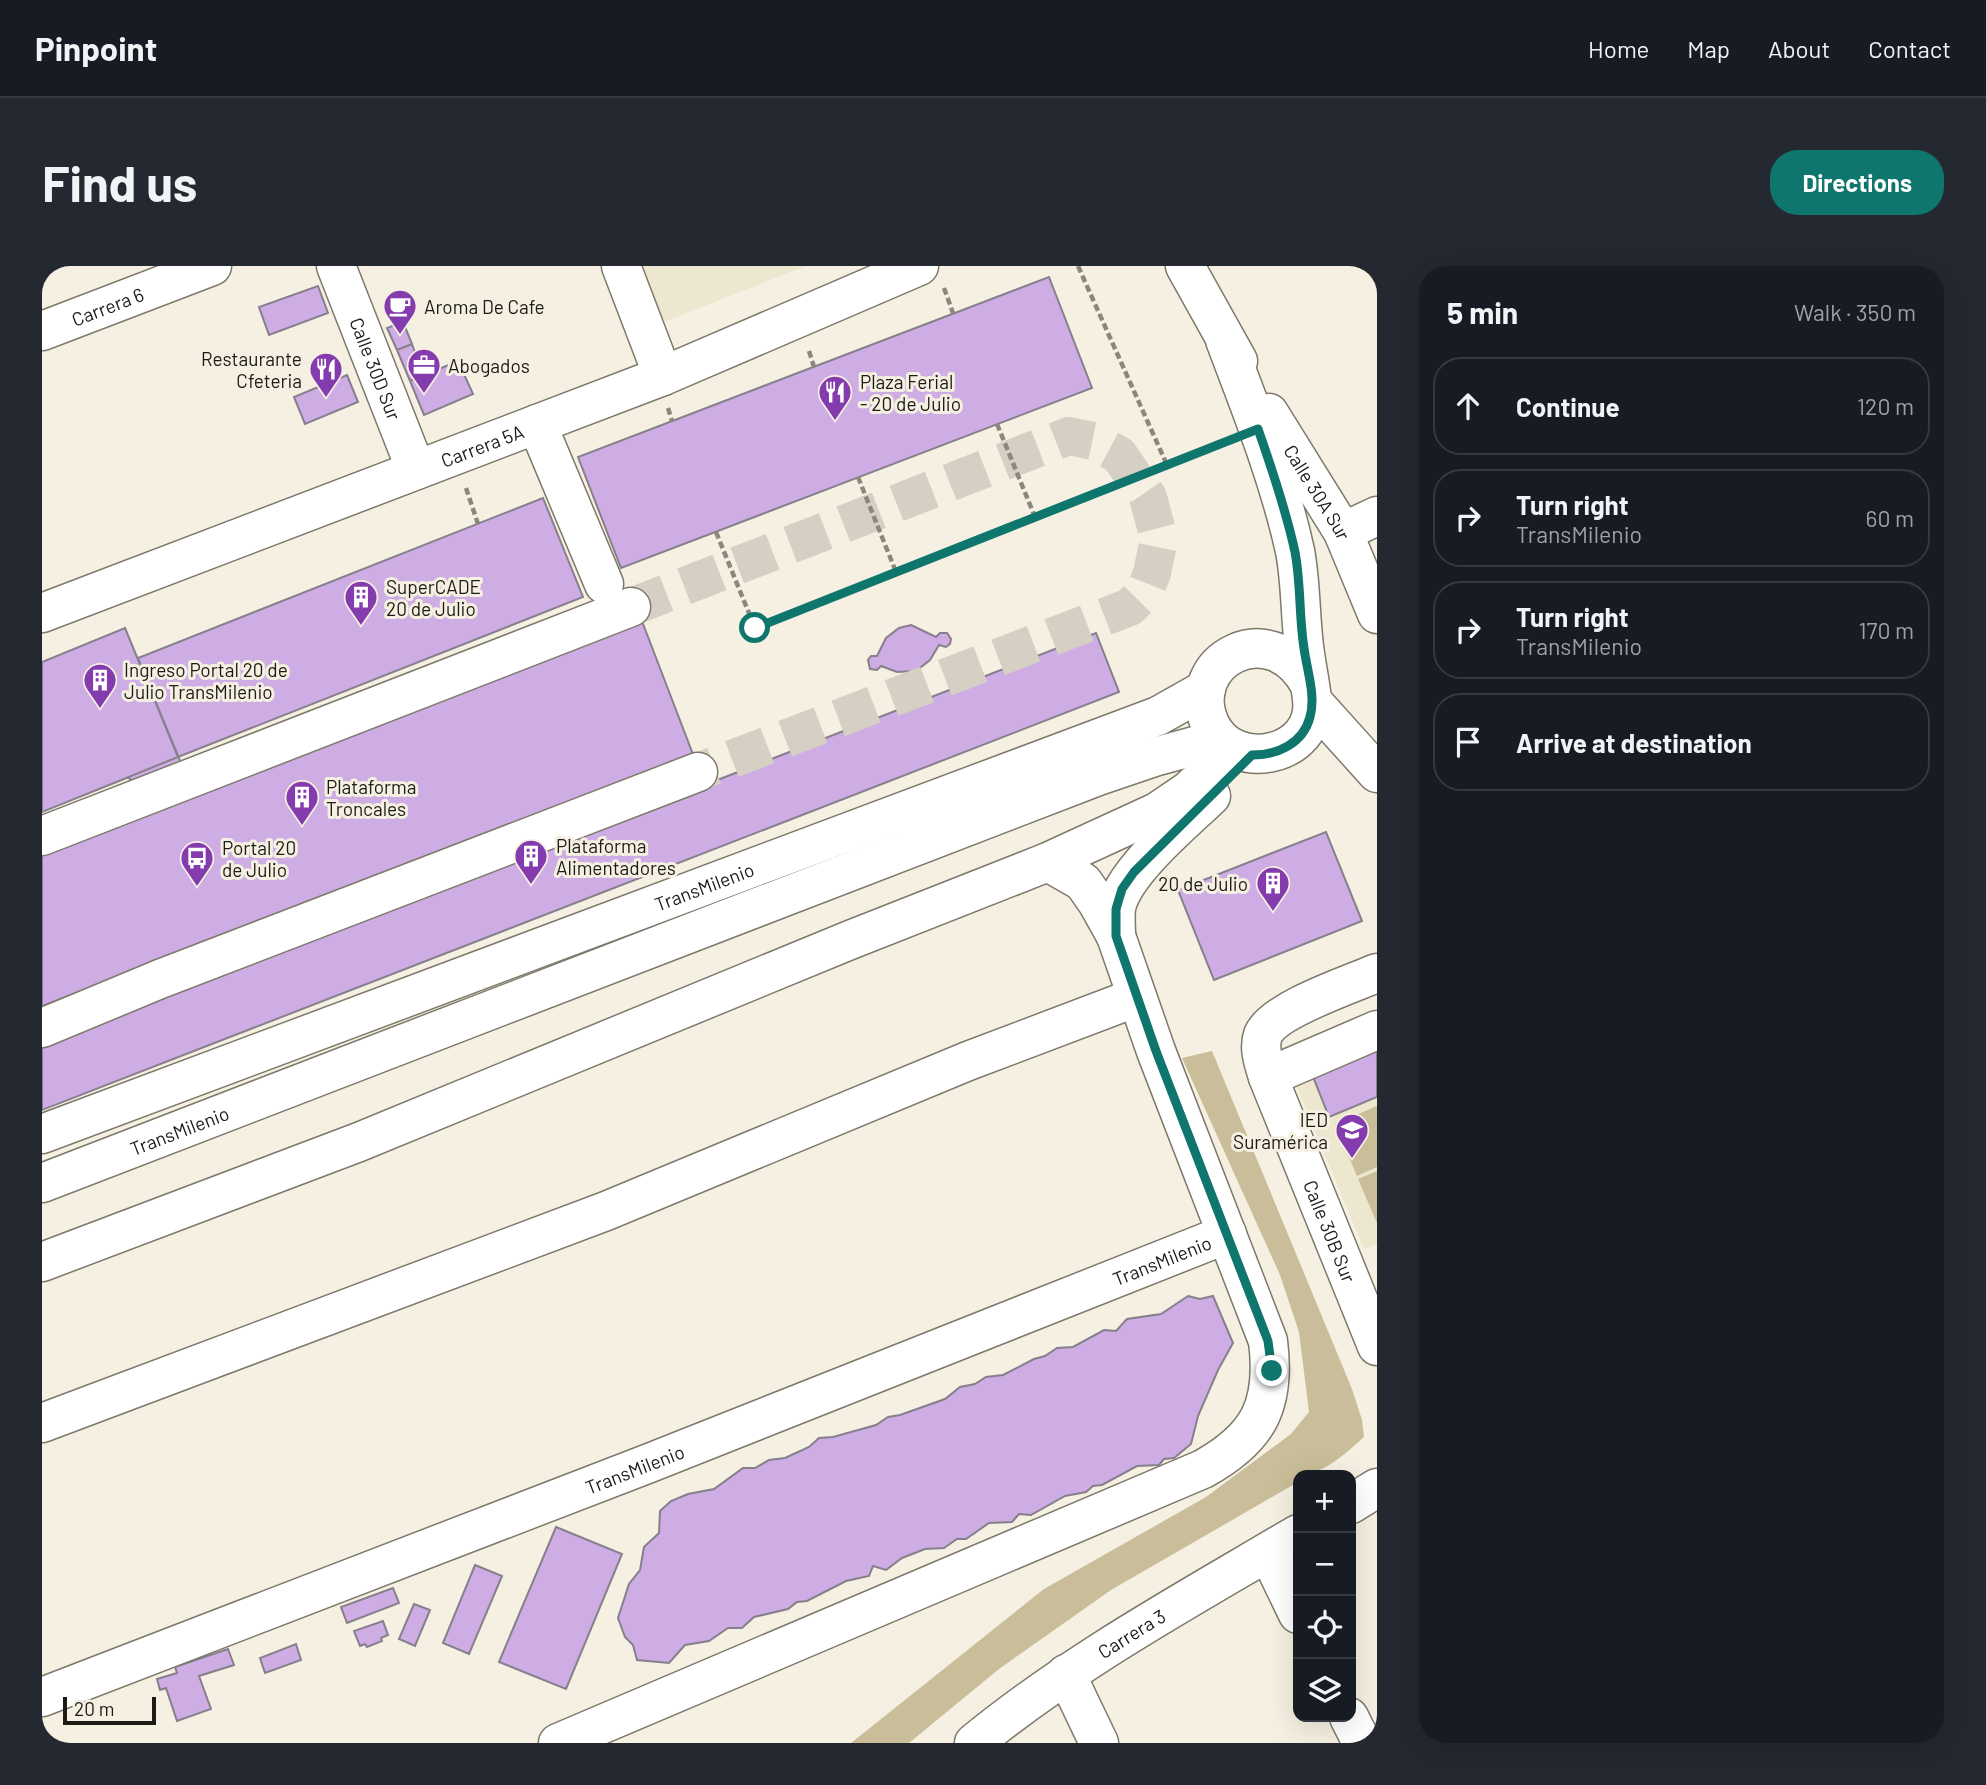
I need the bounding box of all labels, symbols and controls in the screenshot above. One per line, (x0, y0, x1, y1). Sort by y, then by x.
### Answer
text: Pinpoint (35, 28, 157, 68)
text: Home (1588, 34, 1649, 63)
text: Map (1687, 34, 1730, 63)
text: About (1768, 34, 1830, 63)
text: Contact (1868, 34, 1951, 63)
button: Directions (1770, 150, 1944, 215)
text: Find us (42, 153, 197, 212)
street label: Carrera 6 (68, 282, 147, 330)
cafe icon: Aroma De Cafe (381, 287, 419, 336)
text: 5 min (1447, 294, 1518, 330)
place label: Aroma De Cafe (424, 295, 545, 318)
text: Walk · 350 m (1794, 298, 1916, 326)
street label: Calle 30D Sur (346, 314, 407, 423)
office icon: Abogados (405, 346, 443, 395)
place label: Restaurante Cfeteria (201, 347, 302, 392)
restaurant icon: Restaurante Cfeteria (307, 350, 345, 399)
place label: Abogados (448, 354, 530, 377)
place label: Plaza Ferial - 20 de Julio (860, 370, 961, 415)
restaurant icon: Plaza Ferial - 20 de Julio (816, 373, 854, 422)
icon: ahead (1449, 387, 1487, 425)
text: Continue (1516, 391, 1620, 422)
text: 120 m (1857, 392, 1914, 420)
street label: Carrera 5A (437, 419, 527, 471)
street label: Calle 30A Sur (1280, 440, 1356, 543)
text: Turn right (1516, 489, 1629, 520)
icon: right (1449, 499, 1487, 537)
text: 60 m (1866, 504, 1914, 532)
text: TransMilenio (1516, 520, 1642, 548)
place label: SuperCADE 20 de Julio (386, 575, 481, 620)
building icon: SuperCADE 20 de Julio (342, 578, 380, 627)
text: Turn right (1516, 601, 1629, 632)
icon: right (1449, 611, 1487, 649)
route start (739, 612, 770, 643)
text: 170 m (1858, 616, 1914, 644)
text: TransMilenio (1516, 632, 1642, 660)
place label: Ingreso Portal 20 de Julio TransMilenio (124, 658, 288, 703)
building icon: Ingreso Portal 20 de Julio TransMilenio (81, 661, 119, 710)
icon: arrive (1449, 723, 1487, 761)
text: Arrive at destination (1516, 727, 1752, 758)
place label: Plataforma Troncales (326, 775, 416, 820)
building icon: Plataforma Troncales (283, 778, 321, 827)
place label: Plataforma Alimentadores (556, 834, 676, 879)
place label: Portal 20 de Julio (222, 836, 296, 881)
building icon: Plataforma Alimentadores (512, 837, 550, 886)
bus stop icon: Portal 20 de Julio (178, 839, 216, 888)
street label: TransMilenio (651, 857, 757, 915)
building icon: 20 de Julio (1254, 864, 1292, 913)
place label: 20 de Julio (1158, 872, 1248, 895)
street label: TransMilenio (126, 1101, 232, 1160)
place label: IED Suramérica (1233, 1108, 1328, 1153)
school or university icon: IED Suramérica (1333, 1111, 1371, 1160)
street label: Calle 30B Sur (1299, 1177, 1361, 1286)
street label: TransMilenio (1109, 1230, 1214, 1290)
route end (1256, 1355, 1287, 1386)
street label: TransMilenio (582, 1439, 687, 1498)
map controls (1293, 1470, 1356, 1722)
button: + (1293, 1470, 1356, 1533)
button: − (1293, 1533, 1356, 1596)
button: locate (1293, 1596, 1356, 1659)
street label: Carrera 3 (1093, 1604, 1169, 1663)
button: layers (1293, 1659, 1356, 1722)
scale bar (63, 1694, 156, 1726)
text: 20 m (74, 1697, 114, 1720)

